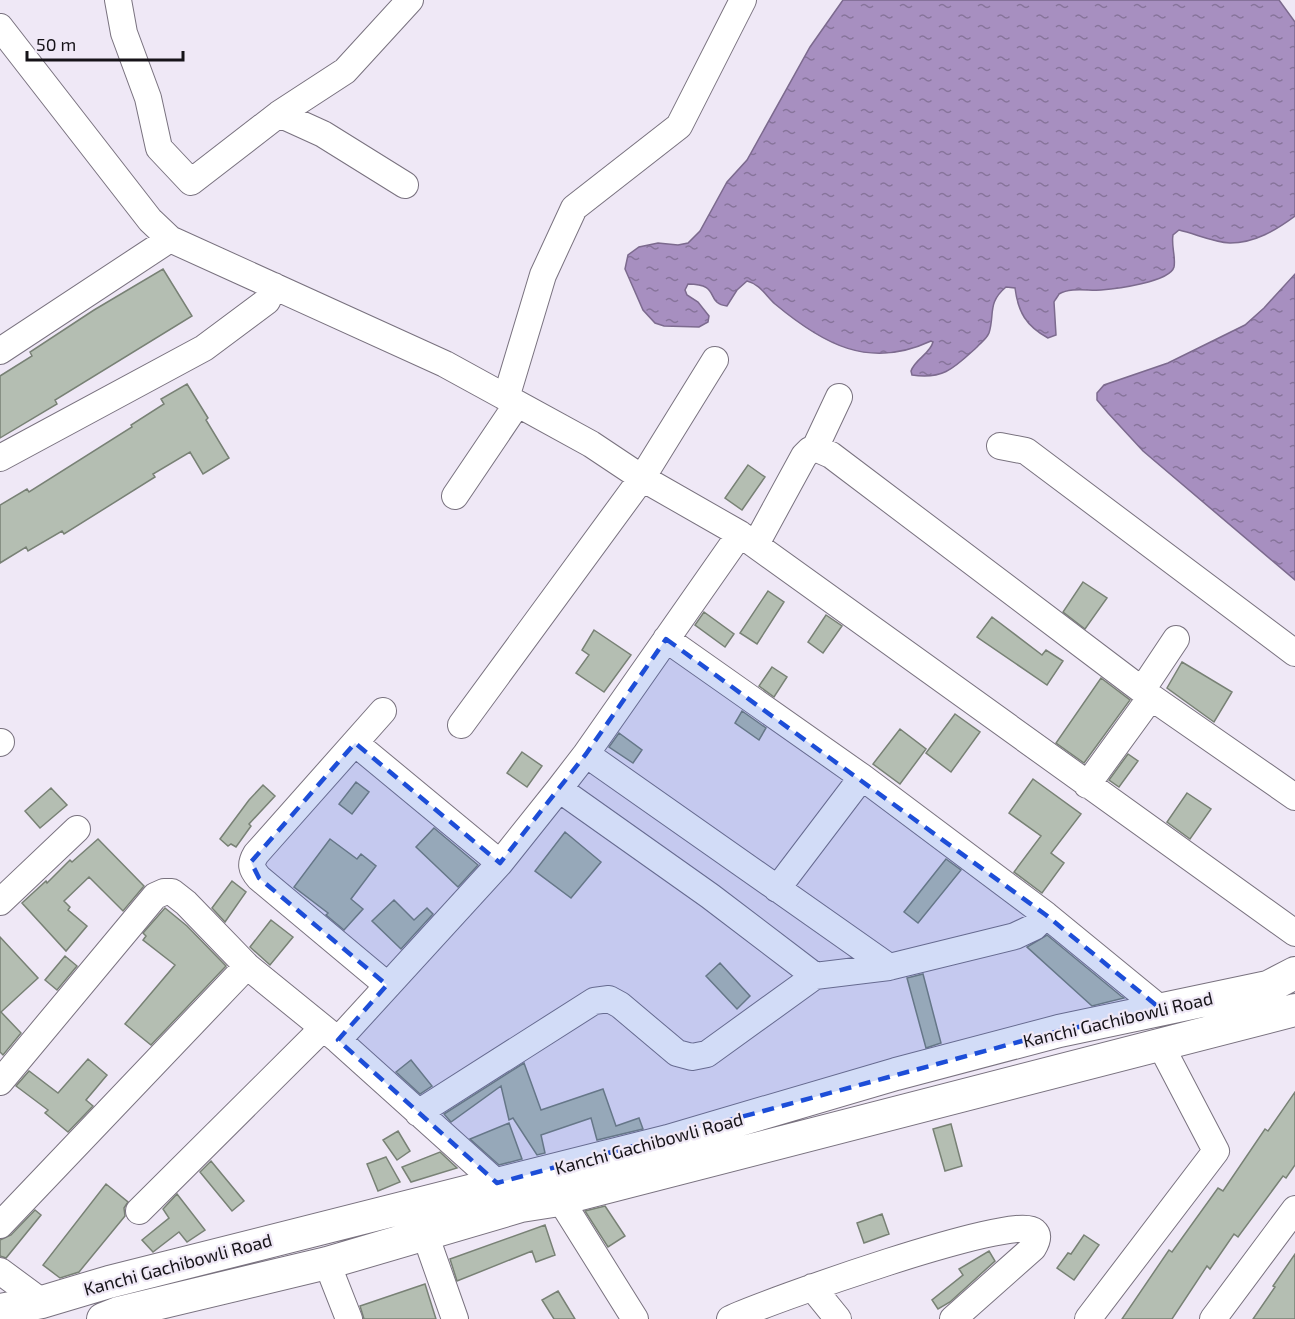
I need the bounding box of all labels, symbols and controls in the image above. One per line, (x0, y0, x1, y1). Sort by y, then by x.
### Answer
scale bar (27, 24, 183, 62)
text: 50 m (36, 33, 76, 55)
street label: Kanchi Gachibowli Road (1021, 986, 1215, 1052)
street label: Kanchi Gachibowli Road (552, 1107, 745, 1179)
street label: Kanchi Gachibowli Road (81, 1228, 274, 1300)

